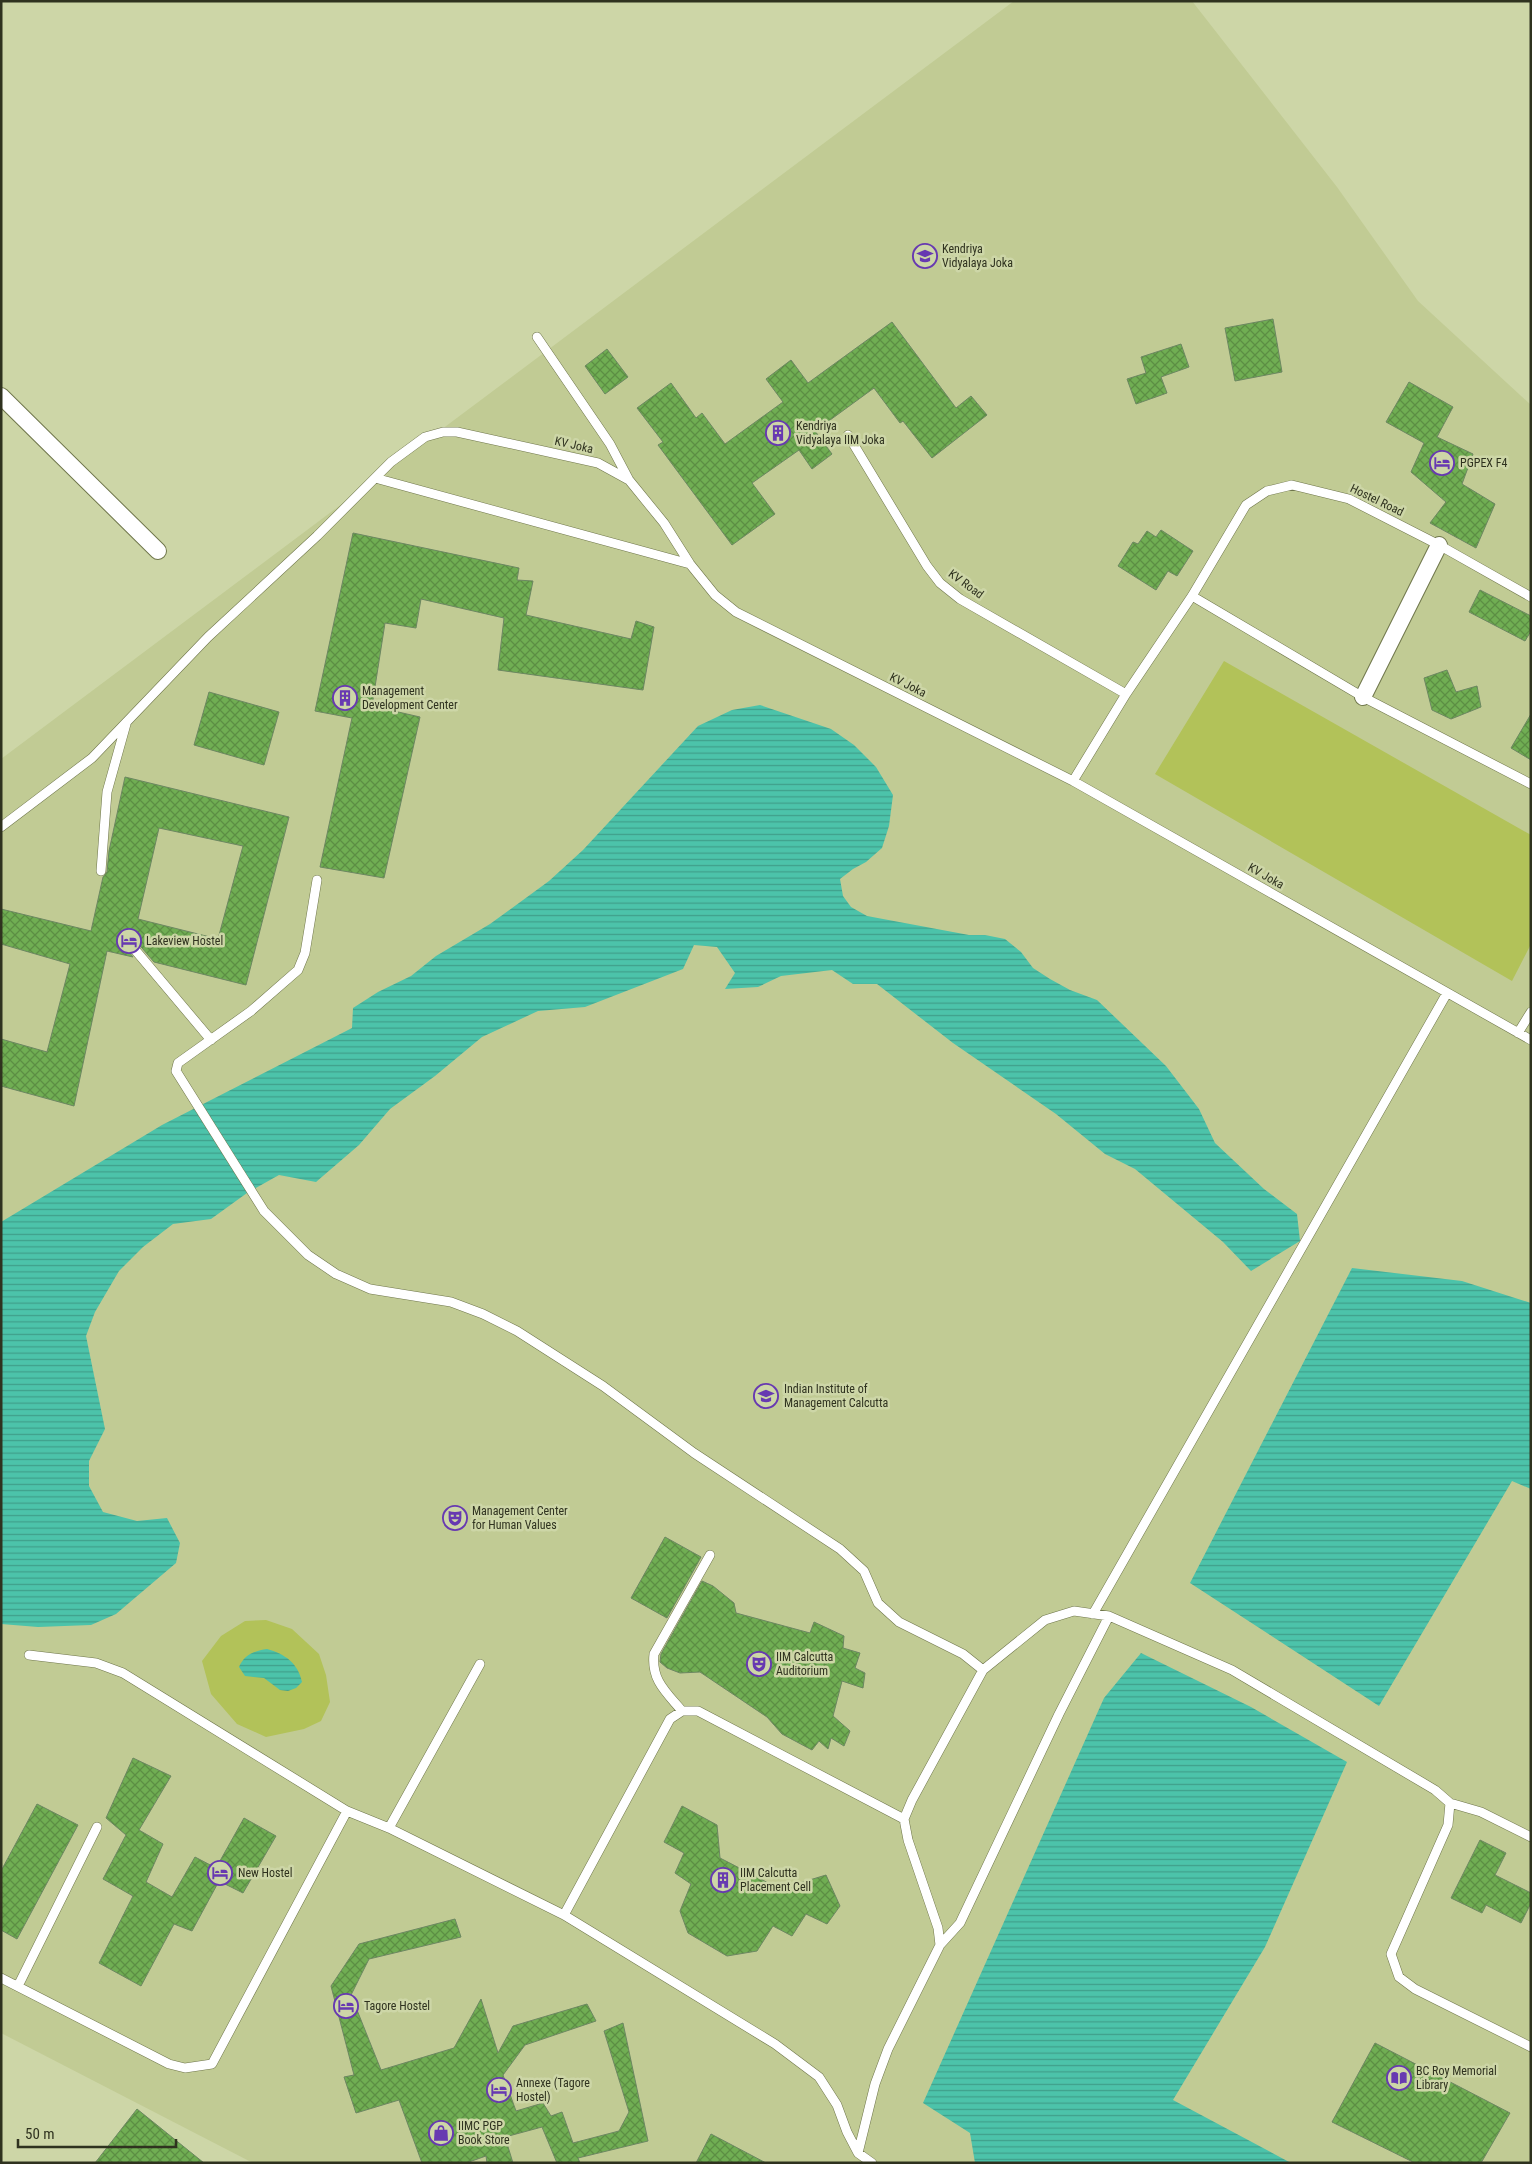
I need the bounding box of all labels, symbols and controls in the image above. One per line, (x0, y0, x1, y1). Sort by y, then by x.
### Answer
place label: Kendriya Vidyalaya Joka (942, 242, 1013, 270)
school or university icon: Kendriya Vidyalaya Joka (912, 243, 938, 269)
place label: Kendriya Vidyalaya IIM Joka (796, 419, 885, 447)
building icon: Kendriya Vidyalaya IIM Joka (765, 420, 791, 446)
street label: KV Joka (553, 434, 595, 456)
hotel icon: PGPEX F4 (1429, 450, 1455, 476)
place label: PGPEX F4 (1460, 456, 1507, 470)
street label: Hostel Road (1348, 481, 1406, 519)
street label: KV Road (946, 567, 986, 601)
street label: KV Joka (887, 670, 929, 700)
place label: Management Development Center (362, 684, 458, 712)
building icon: Management Development Center (332, 685, 358, 711)
street label: KV Joka (1246, 860, 1287, 892)
hotel icon: Lakeview Hostel (116, 928, 142, 954)
place label: Lakeview Hostel (146, 934, 223, 948)
place label: Indian Institute of Management Calcutta (784, 1382, 888, 1410)
school or university icon: Indian Institute of Management Calcutta (753, 1383, 779, 1409)
place label: Management Center for Human Values (472, 1504, 568, 1532)
theatre icon: Management Center for Human Values (442, 1505, 468, 1531)
place label: IIM Calcutta Auditorium (776, 1650, 834, 1678)
theatre icon: IIM Calcutta Auditorium (746, 1651, 772, 1677)
hotel icon: New Hostel (207, 1860, 233, 1886)
place label: New Hostel (238, 1866, 292, 1880)
place label: IIM Calcutta Placement Cell (740, 1866, 811, 1894)
building icon: IIM Calcutta Placement Cell (710, 1867, 736, 1893)
hotel icon: Tagore Hostel (333, 1993, 359, 2019)
place label: Tagore Hostel (364, 1999, 430, 2013)
place label: BC Roy Memorial Library (1416, 2064, 1497, 2092)
library icon: BC Roy Memorial Library (1386, 2065, 1412, 2091)
place label: Annexe (Tagore Hostel) (516, 2076, 590, 2104)
hotel icon: Annexe (Tagore Hostel) (486, 2077, 512, 2103)
scale bar (18, 2116, 175, 2148)
place label: IIMC PGP Book Store (458, 2119, 510, 2147)
shop icon: IIMC PGP Book Store (428, 2120, 454, 2146)
text: 50 m (25, 2125, 55, 2143)

